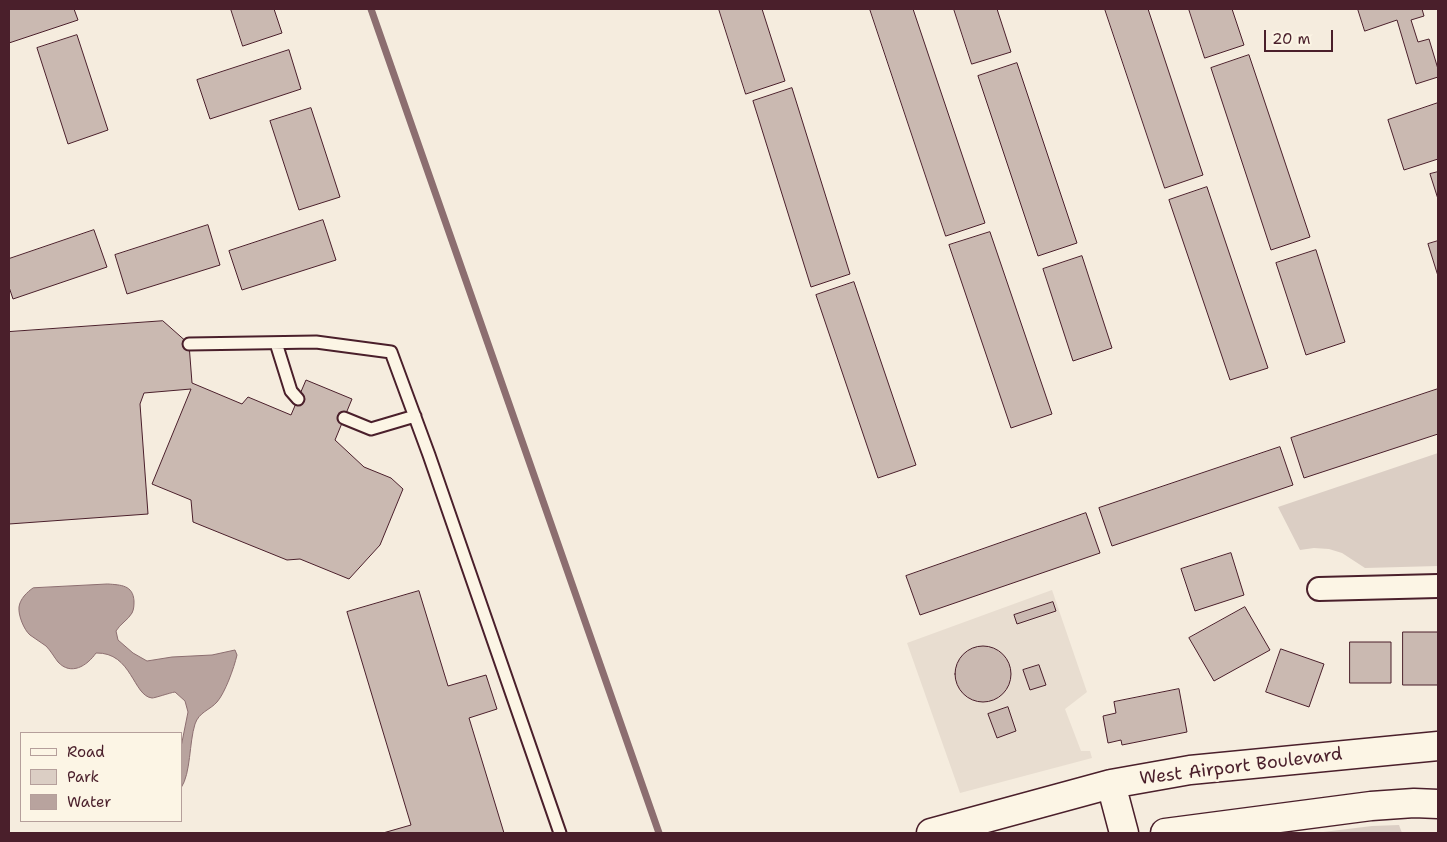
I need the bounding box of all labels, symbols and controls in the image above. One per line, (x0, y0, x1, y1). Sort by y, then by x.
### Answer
scale bar (1267, 20, 1336, 52)
text: 20 m (1272, 29, 1311, 49)
legend (20, 732, 182, 822)
text: Road (67, 742, 105, 762)
street label: West Airport Boulevard (1138, 744, 1344, 790)
text: Park (67, 767, 99, 787)
text: Water (67, 792, 111, 812)

